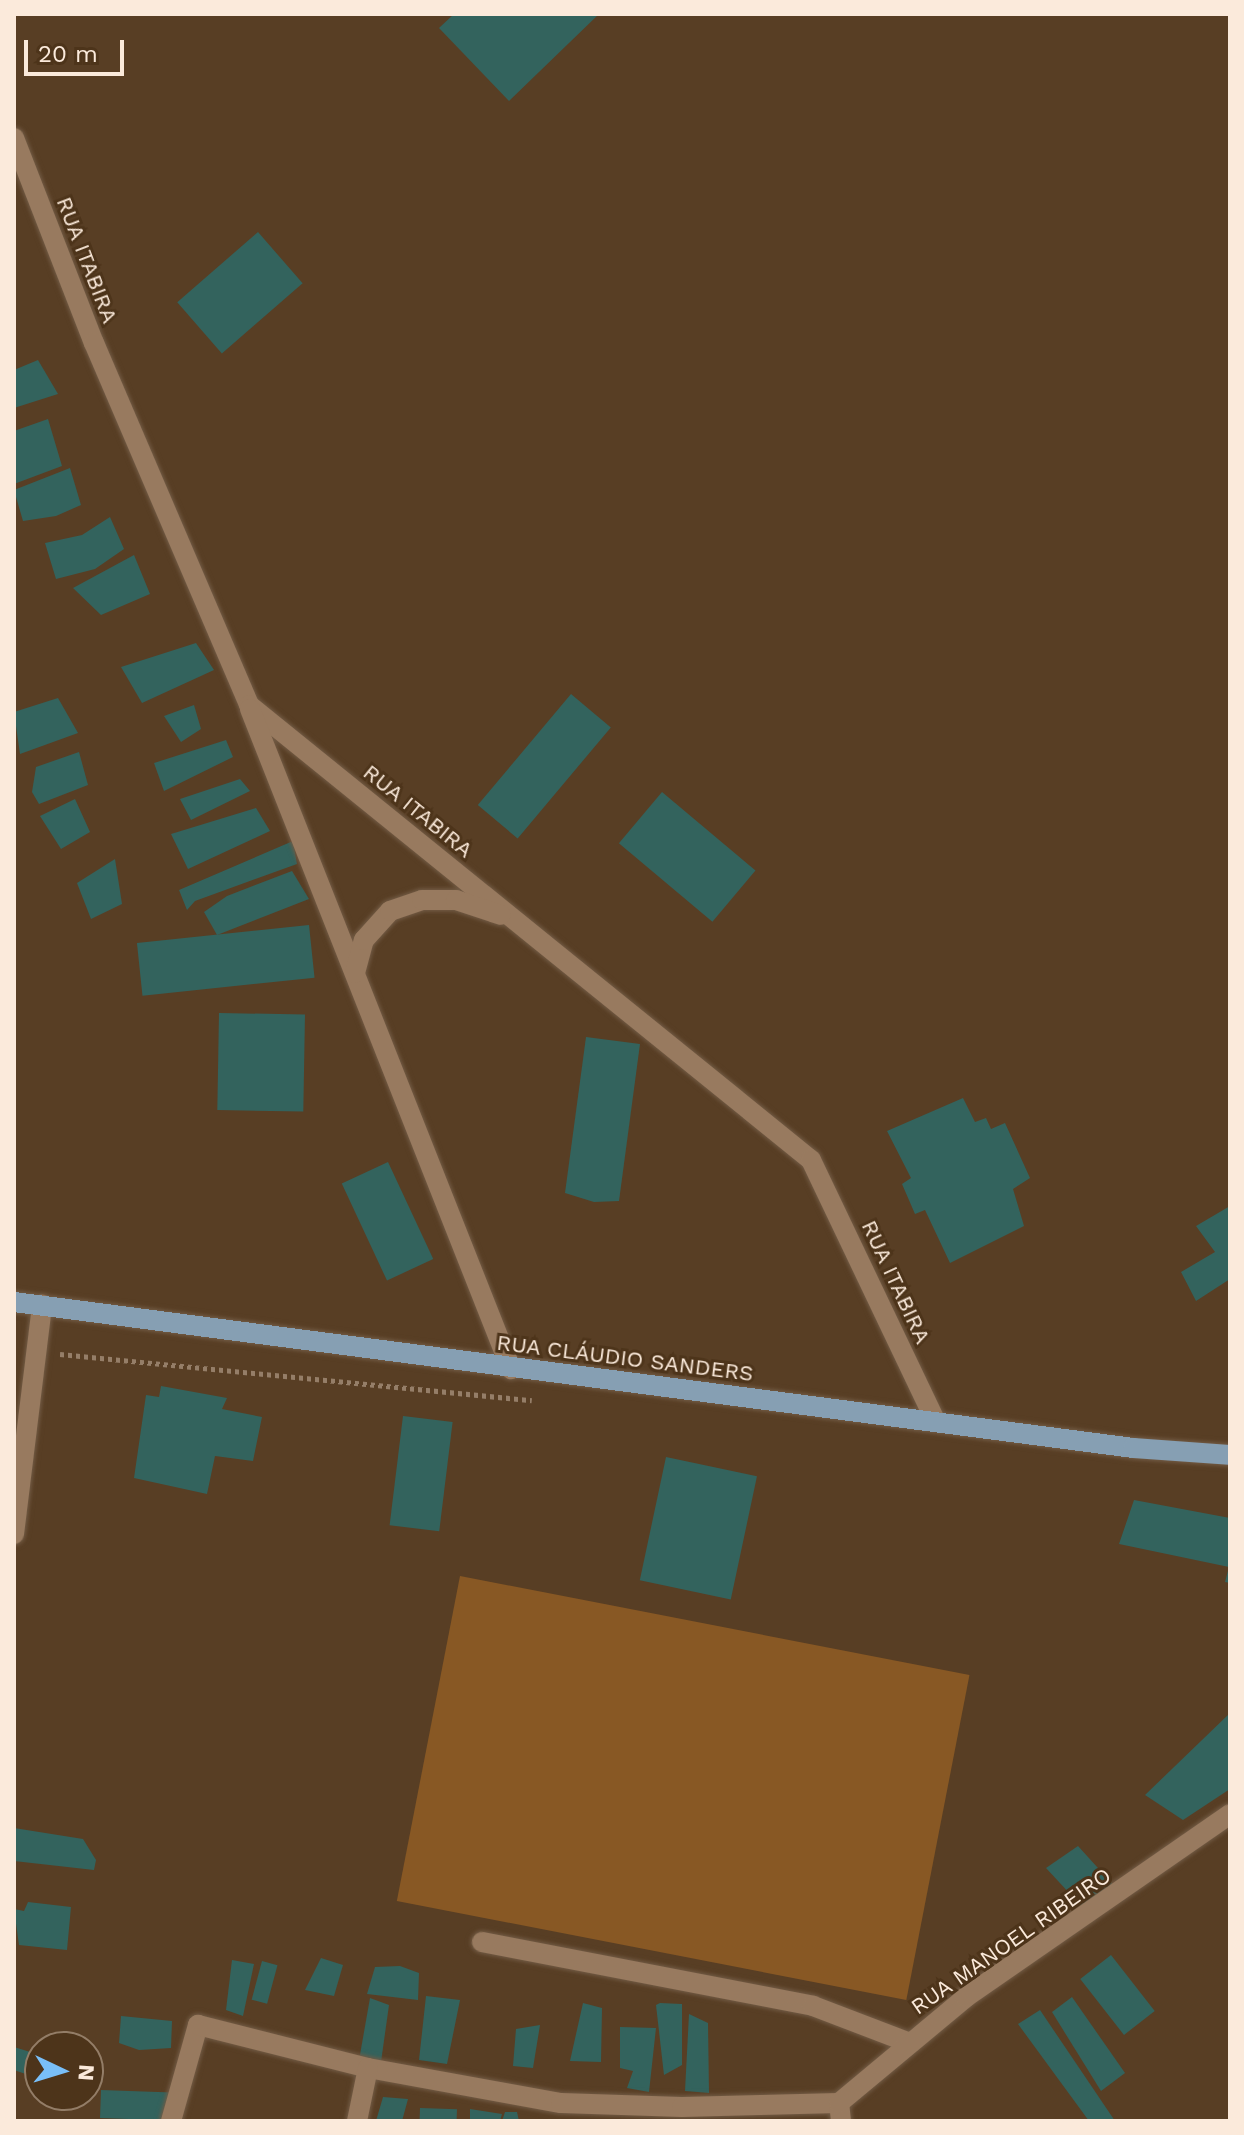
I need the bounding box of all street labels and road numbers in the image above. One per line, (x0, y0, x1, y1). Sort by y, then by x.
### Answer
street label: RUA ITABIRA (51, 193, 123, 327)
street label: RUA ITABIRA (358, 759, 478, 863)
street label: RUA ITABIRA (856, 1216, 936, 1348)
street label: RUA CLÁUDIO SANDERS (495, 1329, 755, 1387)
street label: RUA MANOEL RIBEIRO (905, 1862, 1117, 2020)

